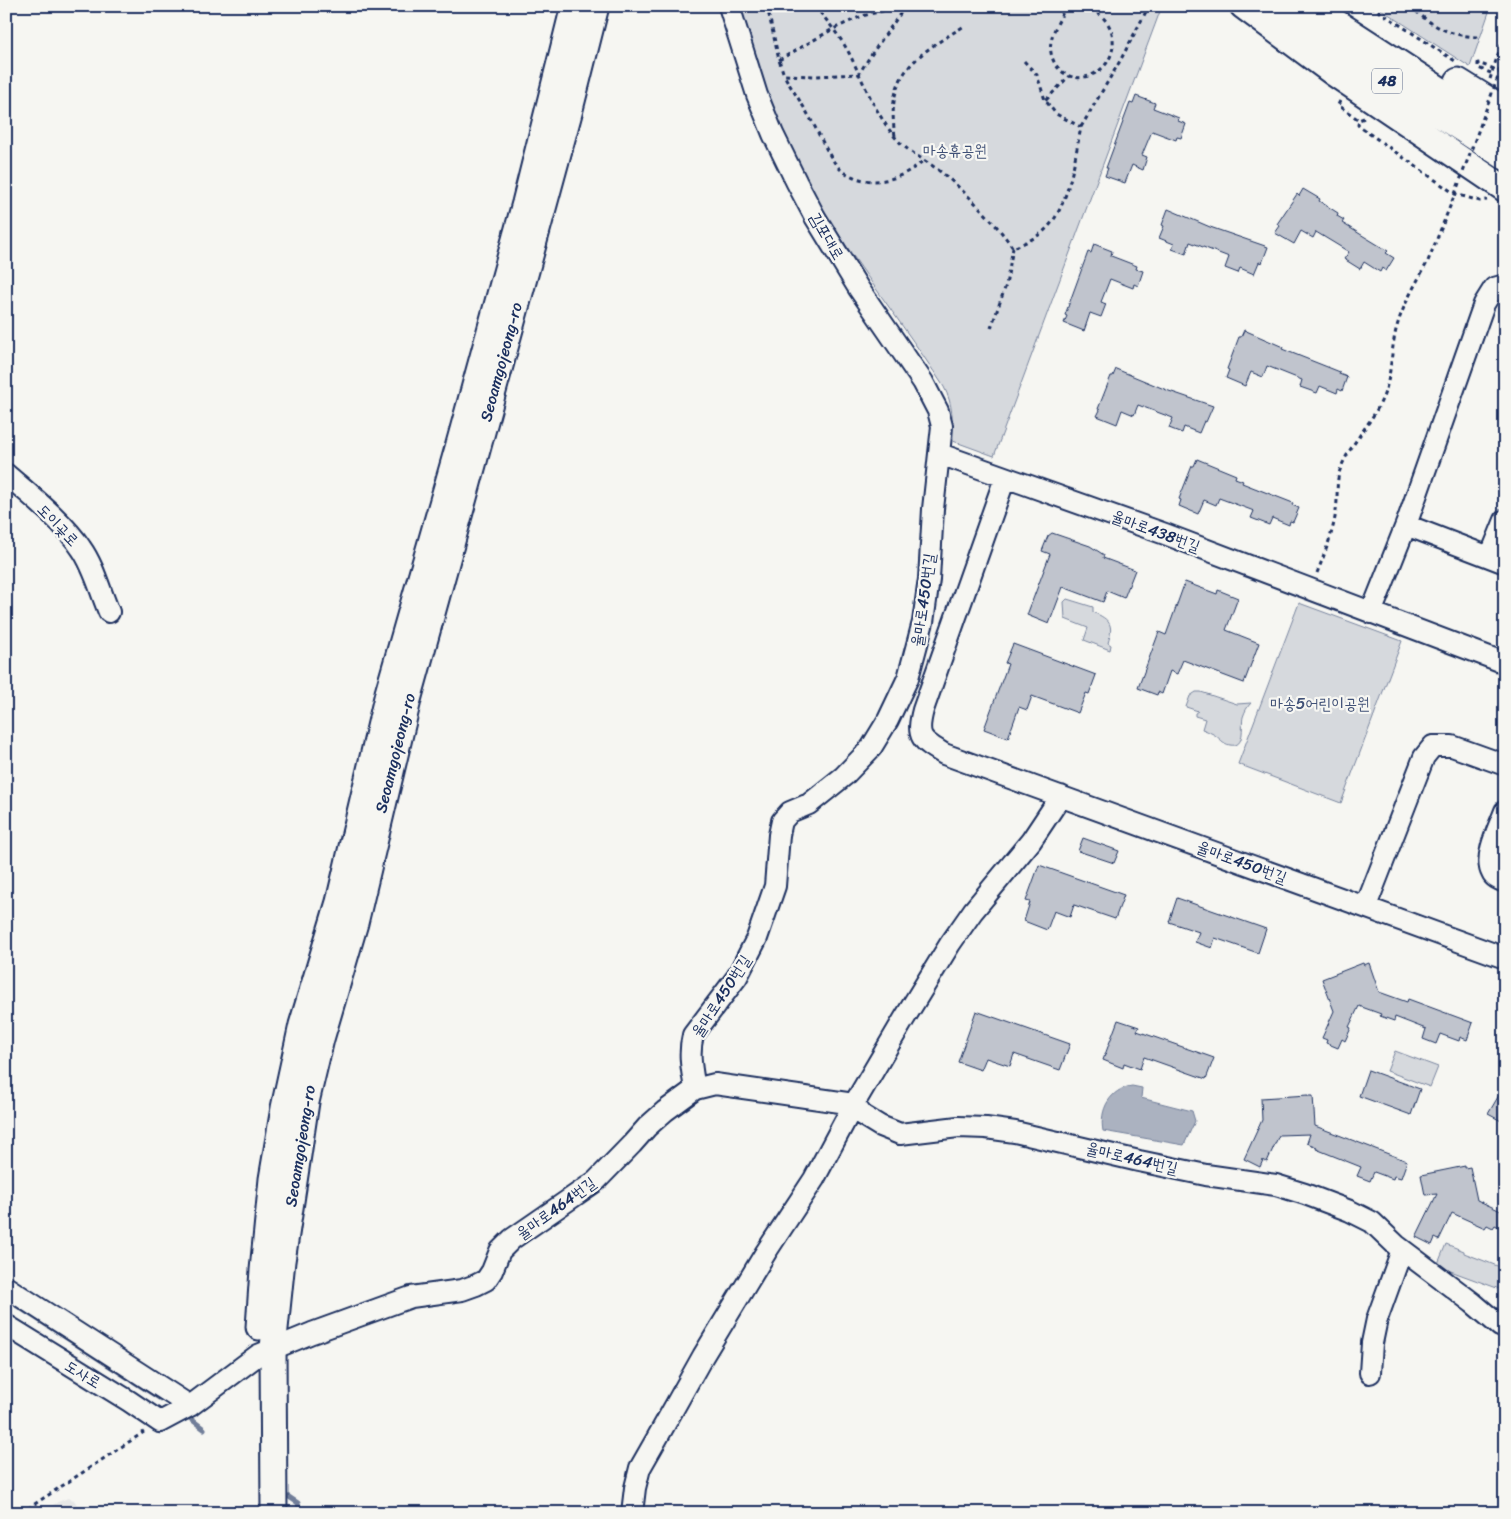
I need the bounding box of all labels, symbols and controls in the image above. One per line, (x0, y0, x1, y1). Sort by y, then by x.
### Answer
road number: 48 (1372, 68, 1402, 94)
park label: 마송휴공원 (923, 136, 987, 165)
street label: 김포대로 (802, 206, 852, 266)
street label: Seoamgojeong-ro (471, 299, 531, 425)
street label: 도이곶로 (30, 496, 86, 554)
street label: 율마로438번길 (1107, 502, 1205, 561)
street label: 율마로450번길 (902, 551, 944, 649)
park label: 마송5어린이공원 (1270, 689, 1370, 718)
street label: Seoamgojeong-ro (366, 690, 424, 816)
street label: 율마로450번길 (1193, 832, 1291, 892)
street label: 율마로450번길 (683, 948, 759, 1043)
street label: Seoamgojeong-ro (276, 1083, 324, 1209)
street label: 율마로464번길 (1083, 1133, 1181, 1183)
street label: 율마로464번길 (510, 1169, 602, 1247)
street label: 도사로 (59, 1352, 107, 1396)

